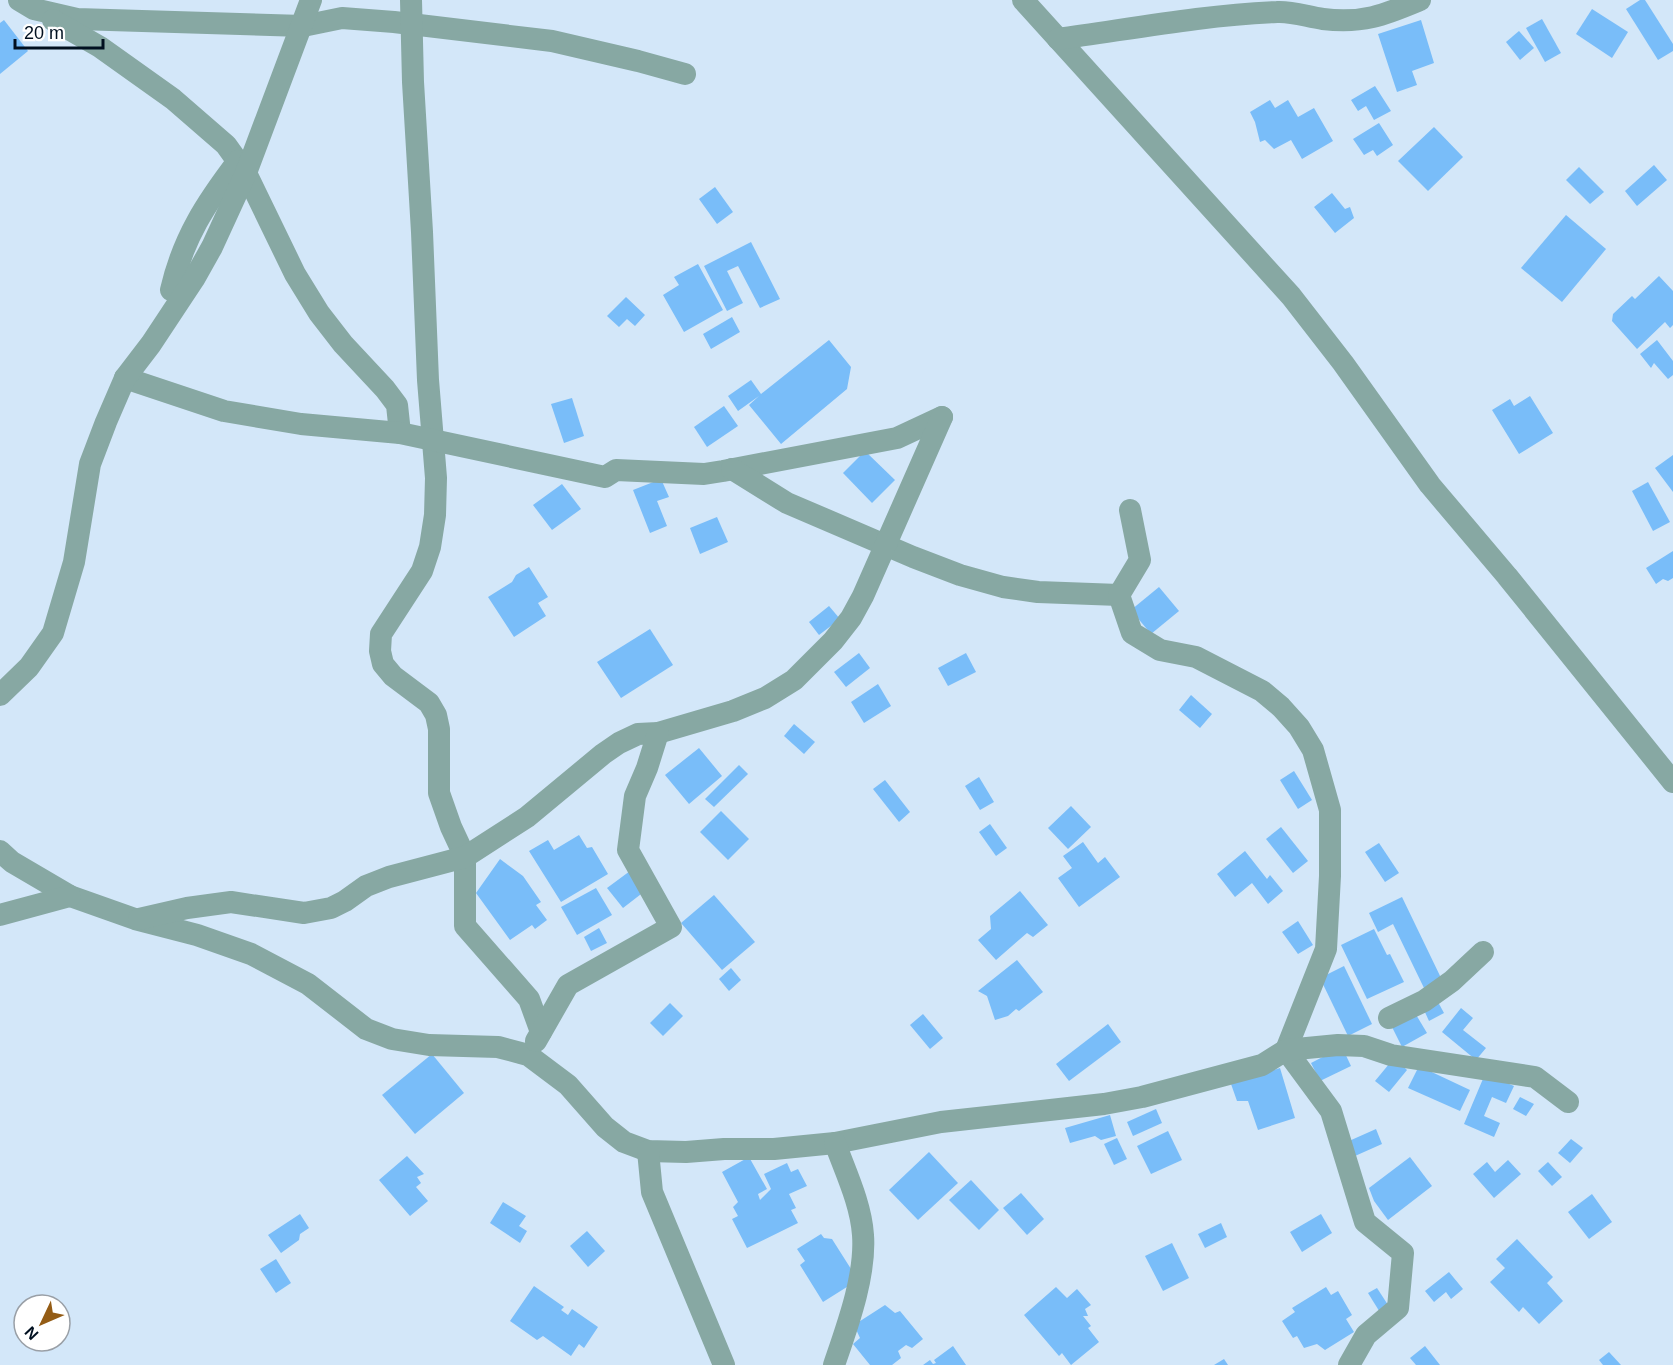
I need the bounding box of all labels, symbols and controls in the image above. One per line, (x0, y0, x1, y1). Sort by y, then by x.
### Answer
scale bar (15, 12, 104, 50)
text: 20 m (24, 23, 64, 43)
north arrow (12, 1293, 72, 1353)
text: N (21, 1323, 42, 1343)

